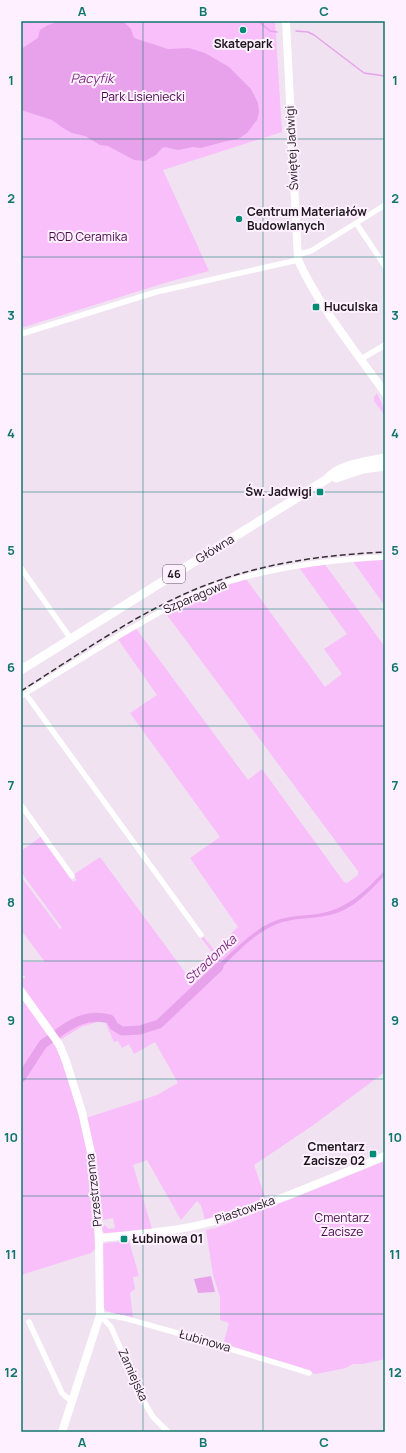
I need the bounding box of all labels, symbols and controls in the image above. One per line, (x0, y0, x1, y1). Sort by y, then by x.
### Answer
text: A (78, 2, 87, 20)
text: B (199, 2, 207, 20)
text: C (319, 2, 329, 20)
marker: Skatepark (238, 25, 248, 35)
place label: Skatepark (214, 35, 273, 52)
water label: Pacyfik (71, 69, 116, 87)
text: 1 (8, 71, 14, 89)
text: 1 (392, 71, 398, 89)
park label: Park Lisieniecki (101, 88, 185, 105)
street label: Świętej Jadwigi (281, 105, 302, 191)
text: 2 (7, 189, 15, 207)
text: 2 (391, 189, 399, 207)
place label: Centrum Materiałów Budowlanych (247, 203, 367, 234)
marker: Centrum Materiałów Budowlanych (234, 214, 244, 224)
park label: ROD Ceramika (49, 228, 127, 245)
place label: Huculska (324, 298, 378, 315)
marker: Huculska (311, 302, 321, 312)
text: 3 (7, 306, 15, 324)
text: 3 (391, 306, 399, 324)
text: 4 (7, 424, 15, 442)
text: 4 (391, 424, 399, 442)
place label: Św. Jadwigi (245, 483, 312, 500)
marker: Św. Jadwigi (315, 487, 325, 497)
street label: Główna (192, 530, 237, 567)
text: 5 (7, 541, 15, 559)
text: 5 (391, 541, 399, 559)
road number: 46 (163, 565, 185, 583)
street label: Szparagowa (160, 575, 229, 618)
text: 6 (7, 658, 15, 676)
text: 6 (391, 658, 399, 676)
text: 7 (8, 776, 15, 794)
text: 7 (392, 776, 399, 794)
text: 8 (7, 893, 15, 911)
text: 8 (391, 893, 399, 911)
water label: Stradomka (180, 930, 240, 988)
text: 9 (7, 1011, 15, 1029)
text: 9 (391, 1011, 399, 1029)
text: 10 (4, 1128, 18, 1146)
text: 10 (388, 1128, 402, 1146)
place label: Cmentarz Zacisze 02 (303, 1138, 365, 1169)
marker: Cmentarz Zacisze 02 (368, 1149, 378, 1159)
street label: Przestrzenna (81, 1153, 106, 1228)
street label: Piastowska (213, 1191, 277, 1228)
park label: Cmentarz Zacisze (315, 1209, 369, 1240)
place label: Łubinowa 01 (132, 1230, 203, 1247)
marker: Łubinowa 01 (119, 1234, 129, 1244)
text: 11 (5, 1245, 17, 1263)
text: 11 (389, 1245, 401, 1263)
street label: Łubinowa (177, 1325, 233, 1356)
street label: Zamiejska (114, 1346, 153, 1404)
text: 12 (4, 1363, 18, 1381)
text: 12 (388, 1363, 402, 1381)
text: A (78, 1433, 87, 1451)
text: B (199, 1433, 207, 1451)
text: C (319, 1433, 329, 1451)

